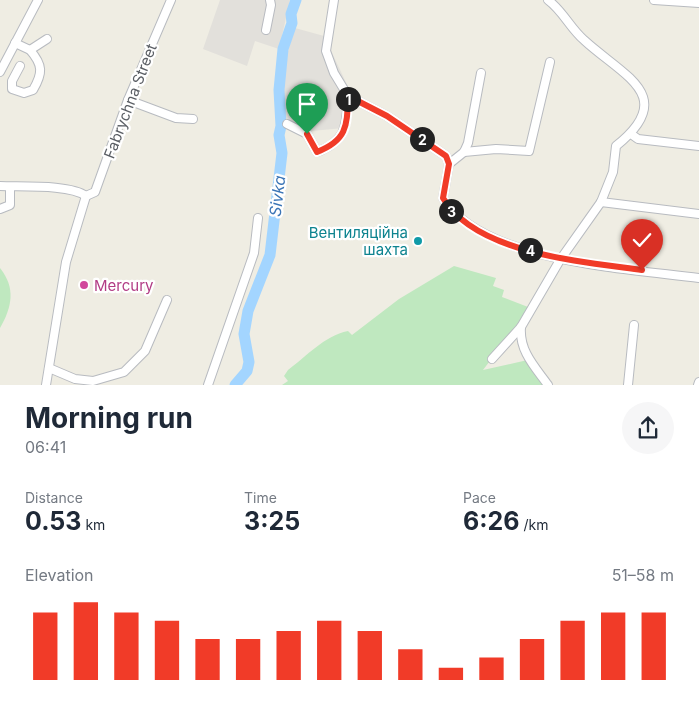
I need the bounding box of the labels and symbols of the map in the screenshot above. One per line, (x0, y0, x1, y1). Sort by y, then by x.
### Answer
street label: Fabrychna Street (99, 41, 161, 161)
pin (286, 83, 328, 134)
pin: 1 (336, 86, 360, 112)
pin: 2 (410, 126, 434, 152)
water label: Sivka (265, 174, 289, 218)
pin: 3 (438, 198, 464, 224)
pin (621, 219, 663, 270)
place label: Вентиляційна шахта (309, 223, 408, 259)
marker: Вентиляційна шахта (412, 235, 424, 247)
pin: 4 (518, 238, 542, 262)
place label: Mercury (94, 276, 154, 295)
marker: Mercury (78, 279, 90, 291)

